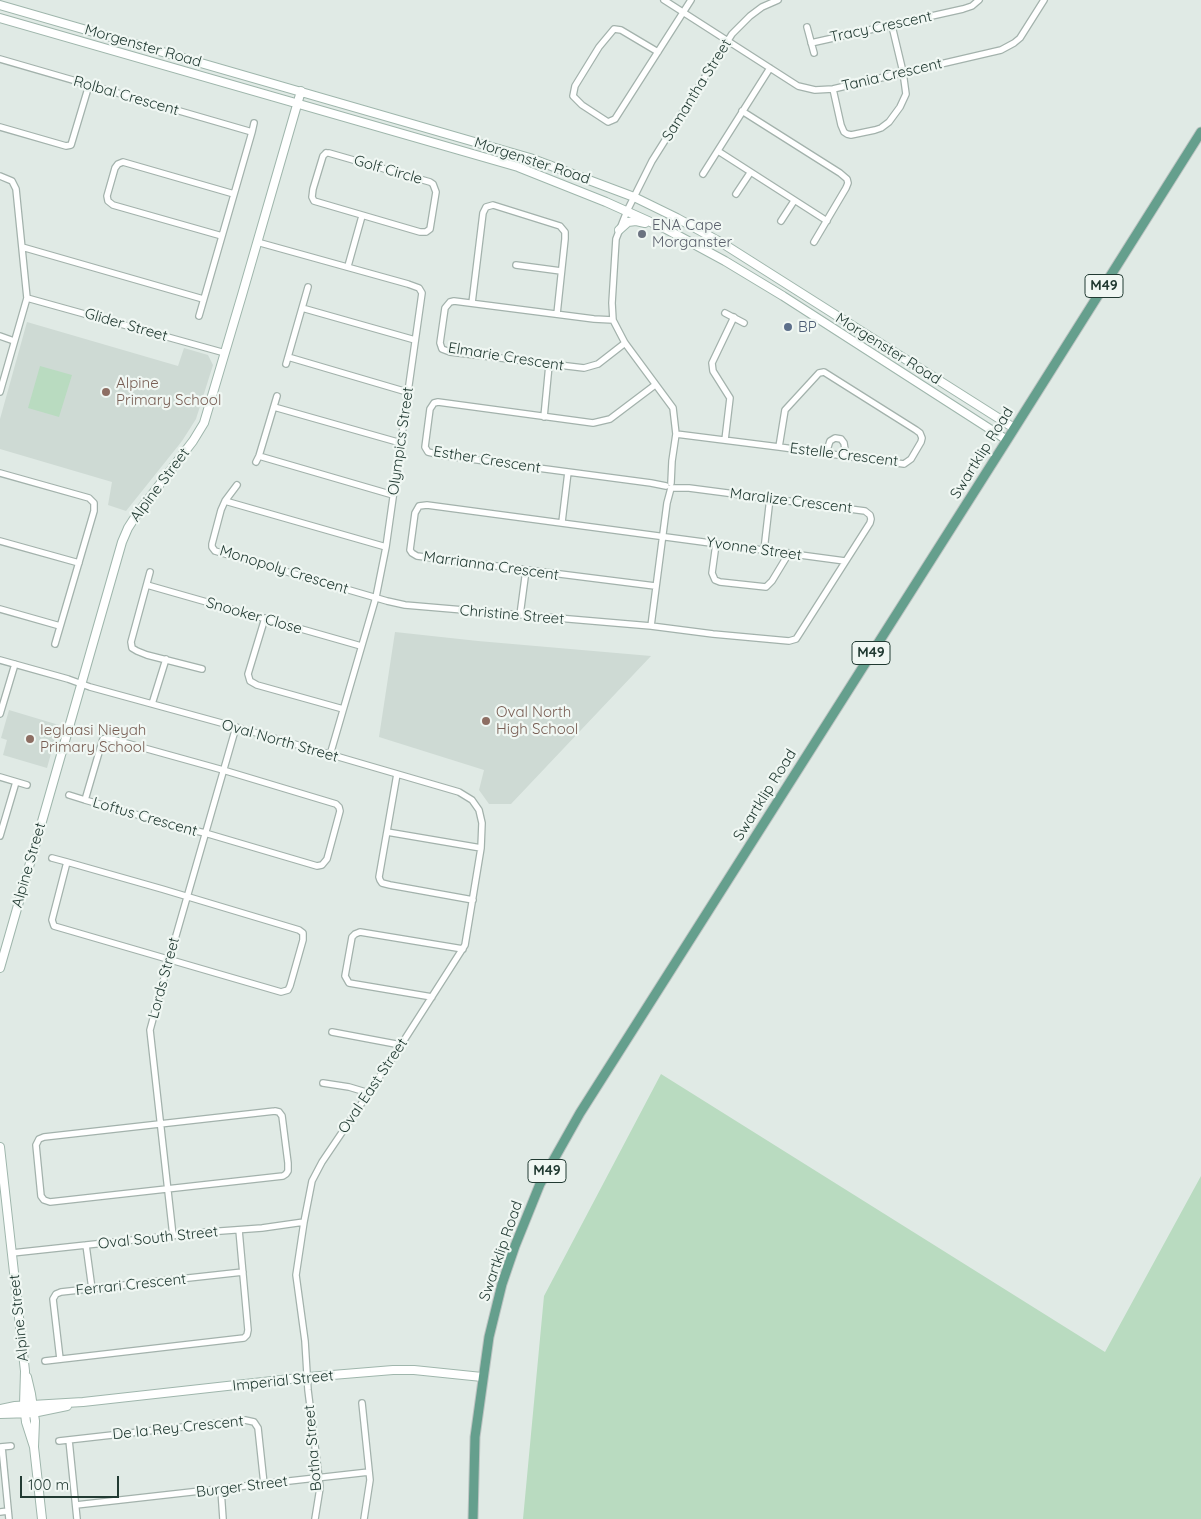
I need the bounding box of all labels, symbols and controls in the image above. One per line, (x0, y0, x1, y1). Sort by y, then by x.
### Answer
street label: Tracy Crescent (828, 7, 934, 47)
street label: Morgenster Road (82, 21, 204, 71)
street label: Samantha Street (658, 36, 736, 144)
street label: Tania Crescent (840, 55, 944, 95)
street label: Rolbal Crescent (71, 72, 181, 120)
street label: Morgenster Road (472, 134, 592, 188)
street label: Golf Circle (352, 152, 424, 188)
place label: ENA Cape Morganster (652, 216, 732, 251)
marker: ENA Cape Morganster (636, 228, 648, 240)
road number: M49 (1085, 274, 1123, 298)
street label: Glider Street (82, 305, 170, 345)
street label: Morgenster Road (832, 309, 944, 389)
place label: BP (798, 318, 817, 336)
marker: BP (782, 321, 794, 333)
street label: Elmarie Crescent (447, 339, 565, 375)
place label: Alpine Primary School (116, 374, 221, 409)
marker: Alpine Primary School (100, 386, 112, 398)
street label: Olympics Street (384, 386, 418, 496)
street label: Swartklip Road (947, 404, 1017, 502)
street label: Estelle Crescent (789, 439, 899, 471)
street label: Esther Crescent (432, 443, 542, 477)
street label: Alpine Street (126, 445, 194, 525)
street label: Maralize Crescent (729, 485, 853, 517)
street label: Yvonne Street (705, 533, 803, 565)
street label: Monopoly Crescent (217, 542, 351, 598)
street label: Marrianna Crescent (422, 548, 560, 584)
street label: Snooker Close (204, 594, 304, 638)
street label: Christine Street (459, 601, 565, 629)
road number: M49 (852, 641, 890, 664)
place label: Oval North High School (496, 703, 578, 738)
marker: Oval North High School (480, 715, 492, 727)
street label: Oval North Street (220, 716, 340, 766)
place label: Ieglaasi Nieyah Primary School (40, 721, 146, 756)
marker: Ieglaasi Nieyah Primary School (24, 733, 36, 745)
street label: Swartklip Road (730, 746, 800, 844)
street label: Loftus Crescent (91, 793, 199, 841)
street label: Alpine Street (8, 820, 50, 910)
street label: Lords Street (144, 935, 184, 1021)
street label: Oval East Street (335, 1035, 411, 1137)
road number: M49 (528, 1160, 566, 1182)
street label: Swartklip Road (475, 1199, 527, 1303)
street label: Oval South Street (97, 1223, 219, 1253)
street label: Ferrari Crescent (75, 1270, 187, 1300)
street label: Alpine Street (5, 1273, 33, 1363)
street label: Imperial Street (232, 1367, 334, 1395)
street label: Botha Street (300, 1404, 326, 1492)
street label: De la Rey Crescent (111, 1412, 245, 1444)
scale bar (22, 1466, 121, 1498)
street label: Burger Street (195, 1472, 289, 1502)
text: 100 m (28, 1475, 69, 1494)

